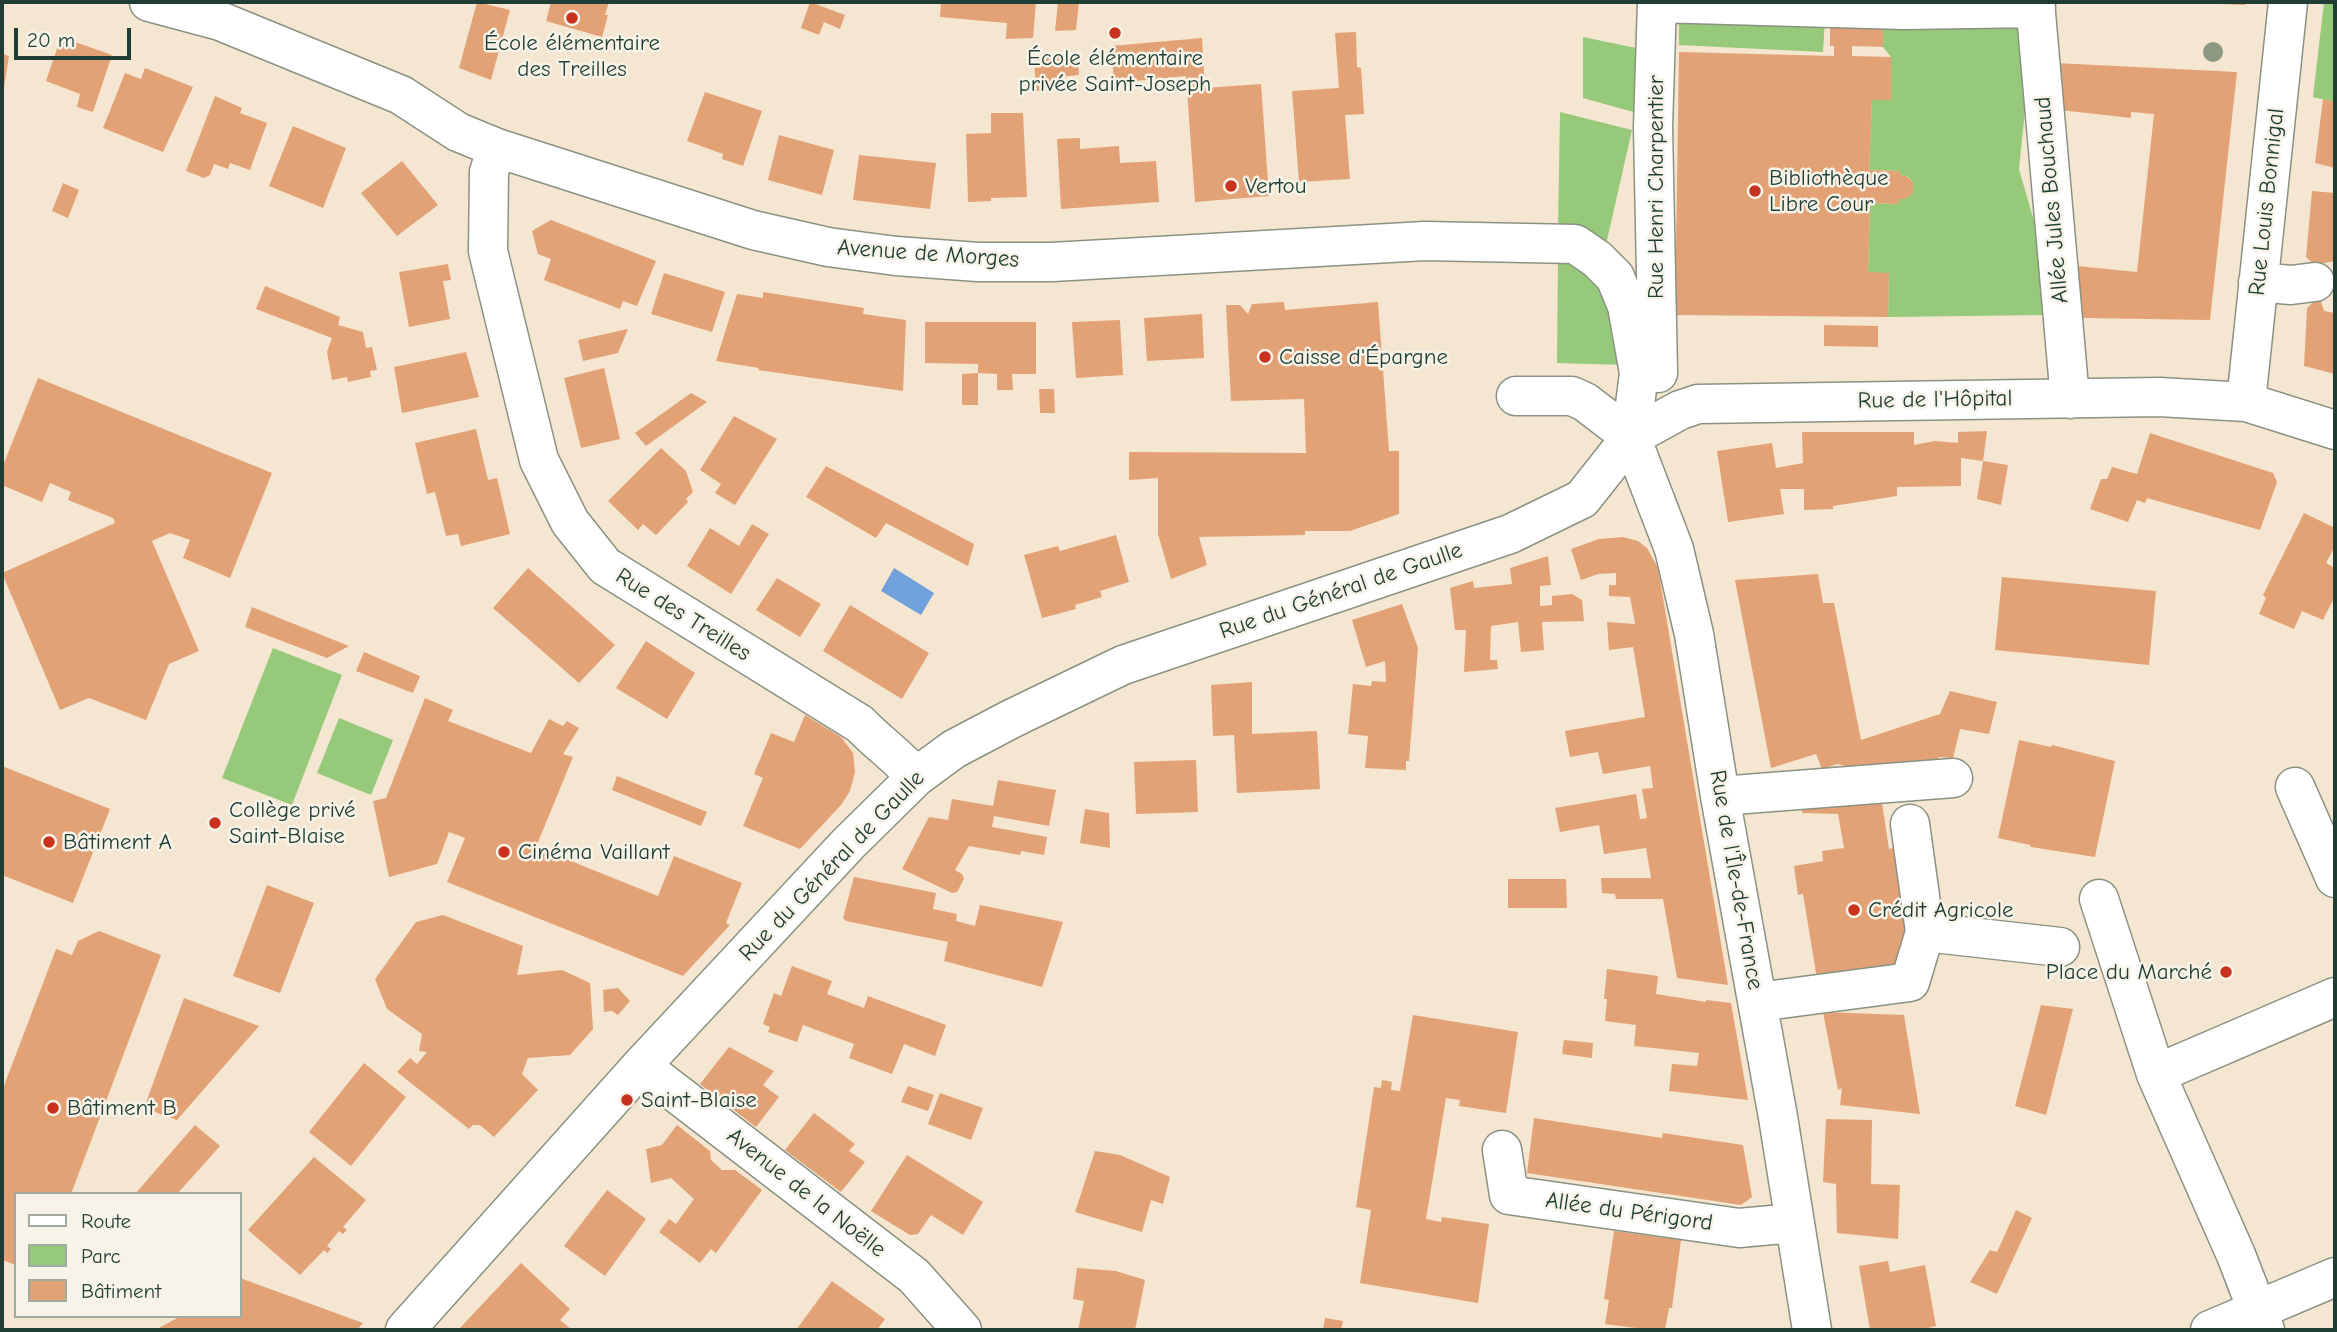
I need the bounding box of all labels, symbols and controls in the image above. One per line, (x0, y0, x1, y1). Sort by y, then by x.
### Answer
marker: École élémentaire des Treilles (564, 10, 580, 26)
scale bar (18, 14, 135, 58)
marker: École élémentaire privée Saint-Joseph (1107, 25, 1123, 41)
text: 20 m (27, 28, 75, 52)
place label: École élémentaire des Treilles (484, 29, 660, 83)
place label: École élémentaire privée Saint-Joseph (1019, 44, 1211, 98)
street label: Rue Henri Charpentier (1642, 75, 1670, 299)
street label: Allée Jules Bouchaud (2029, 95, 2075, 305)
street label: Rue Louis Bonnigal (2243, 107, 2291, 297)
place label: Bibliothèque Libre Cour (1769, 164, 1889, 218)
place label: Vertou (1245, 172, 1306, 200)
marker: Vertou (1223, 178, 1239, 194)
marker: Bibliothèque Libre Cour (1747, 183, 1763, 199)
street label: Avenue de Morges (836, 234, 1020, 274)
place label: Caisse d'Épargne (1279, 343, 1448, 371)
marker: Caisse d'Épargne (1257, 349, 1273, 365)
street label: Rue de l'Hôpital (1857, 385, 2013, 415)
street label: Rue du Général de Gaulle (1216, 536, 1466, 646)
street label: Rue des Treilles (610, 562, 756, 668)
street label: Rue du Général de Gaulle (734, 765, 930, 967)
street label: Rue de l'Île-de-France (1703, 768, 1769, 992)
place label: Collège privé Saint-Blaise (229, 796, 356, 850)
marker: Collège privé Saint-Blaise (207, 815, 223, 831)
place label: Bâtiment A (63, 828, 172, 856)
marker: Bâtiment A (41, 834, 57, 850)
place label: Cinéma Vaillant (518, 838, 670, 866)
marker: Cinéma Vaillant (496, 844, 512, 860)
place label: Crédit Agricole (1868, 896, 2013, 924)
marker: Crédit Agricole (1846, 902, 1862, 918)
place label: Place du Marché (2046, 958, 2212, 986)
marker: Place du Marché (2218, 964, 2234, 980)
place label: Saint-Blaise (641, 1086, 757, 1114)
marker: Saint-Blaise (619, 1092, 635, 1108)
place label: Bâtiment B (67, 1094, 177, 1122)
marker: Bâtiment B (45, 1100, 61, 1116)
street label: Avenue de la Noëlle (721, 1122, 891, 1264)
street label: Allée du Périgord (1544, 1187, 1714, 1237)
legend (14, 1192, 242, 1318)
text: Route (81, 1209, 131, 1233)
text: Parc (81, 1244, 121, 1268)
text: Bâtiment (81, 1279, 161, 1303)

